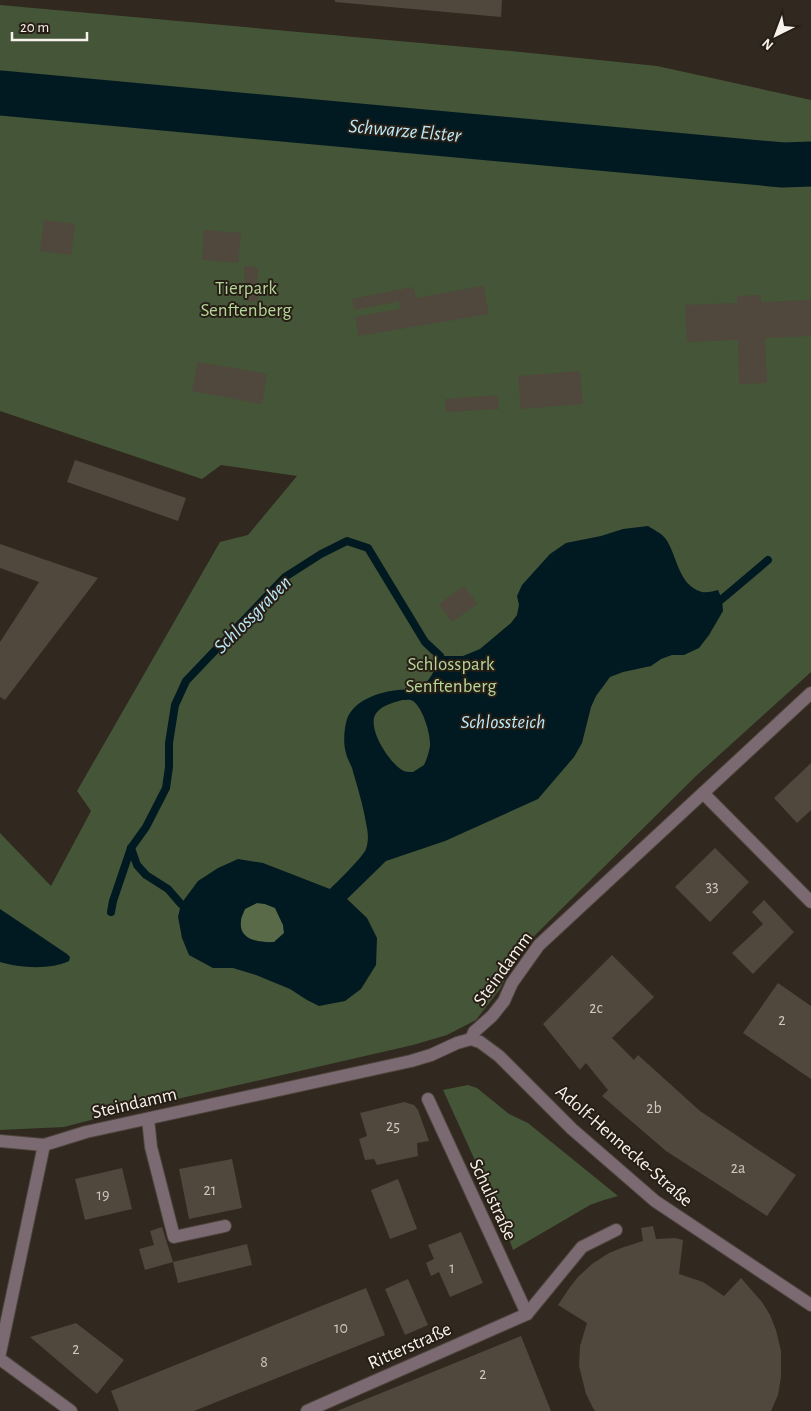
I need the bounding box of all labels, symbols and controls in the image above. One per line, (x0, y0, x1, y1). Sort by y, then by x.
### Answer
scale bar (12, 10, 88, 42)
north arrow (751, 10, 801, 60)
text: 20 m (20, 20, 49, 35)
text: N (760, 35, 776, 52)
water label: Schwarze Elster (348, 116, 462, 146)
park label: Tierpark Senftenberg (200, 279, 292, 320)
water label: Schlossgraben (210, 572, 295, 657)
park label: Schlosspark Senftenberg (405, 655, 497, 696)
water label: Schlossteich (461, 712, 545, 732)
house number: 33 (705, 878, 719, 894)
street label: Steindamm (470, 928, 536, 1009)
house number: 2c (589, 1000, 603, 1016)
house number: 2 (778, 1012, 786, 1028)
street label: Adolf-Hennecke-Straße (552, 1082, 696, 1211)
street label: Steindamm (90, 1084, 179, 1122)
house number: 2b (646, 1100, 662, 1116)
house number: 25 (386, 1118, 400, 1134)
street label: Schulstraße (466, 1156, 520, 1243)
house number: 2a (731, 1160, 745, 1176)
house number: 21 (204, 1182, 216, 1198)
house number: 19 (96, 1187, 110, 1203)
house number: 1 (449, 1260, 455, 1276)
house number: 10 (334, 1320, 348, 1336)
street label: Ritterstraße (365, 1320, 454, 1373)
house number: 2 (72, 1341, 80, 1357)
house number: 8 (260, 1354, 268, 1370)
house number: 2 (479, 1366, 487, 1382)

